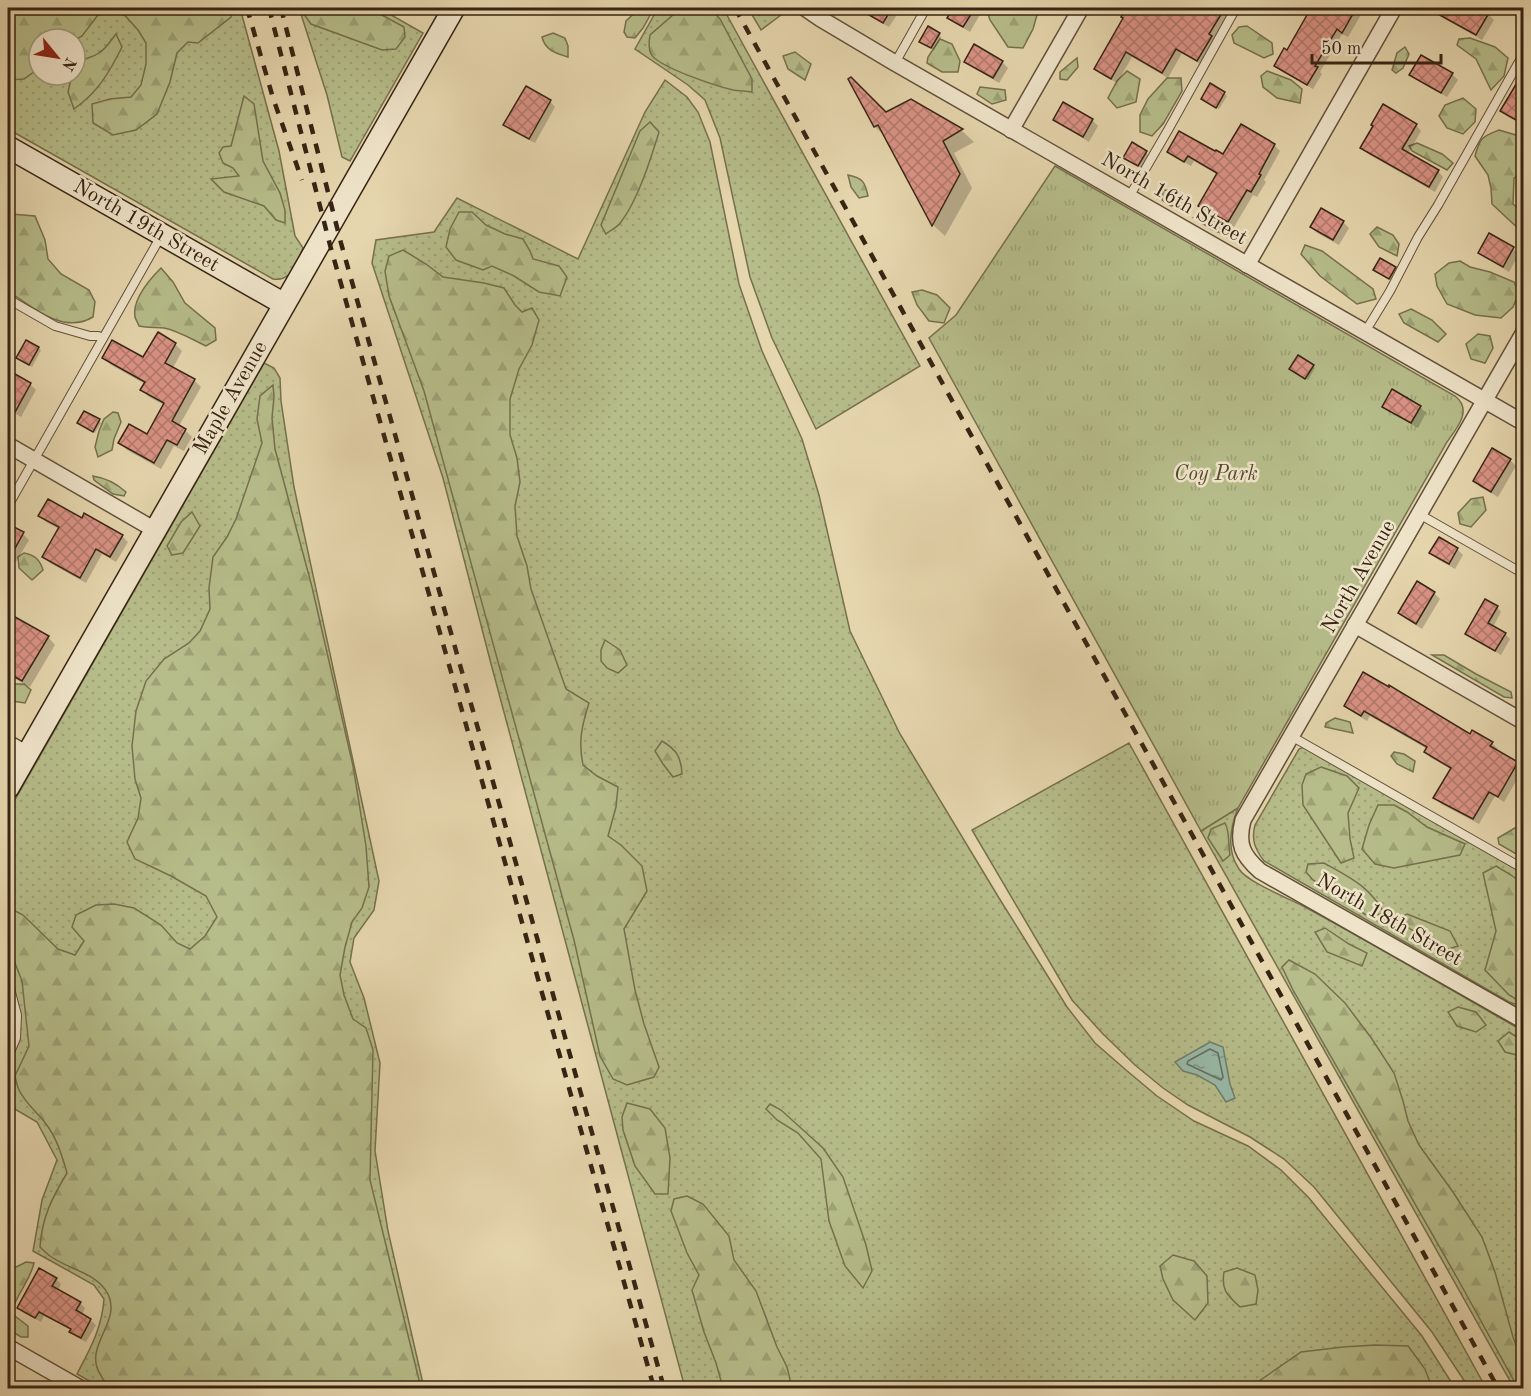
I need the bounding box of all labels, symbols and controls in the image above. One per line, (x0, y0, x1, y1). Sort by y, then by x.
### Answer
north arrow (27, 27, 87, 87)
scale bar (1312, 27, 1441, 65)
text: 50 m (1321, 40, 1361, 58)
text: N (58, 54, 78, 73)
street label: North 16th Street (1098, 149, 1250, 249)
street label: North 19th Street (70, 176, 222, 276)
street label: Maple Avenue (190, 338, 272, 458)
park label: Coy Park (1174, 464, 1258, 485)
street label: North Avenue (1318, 517, 1400, 637)
street label: North 18th Street (1313, 870, 1465, 970)

